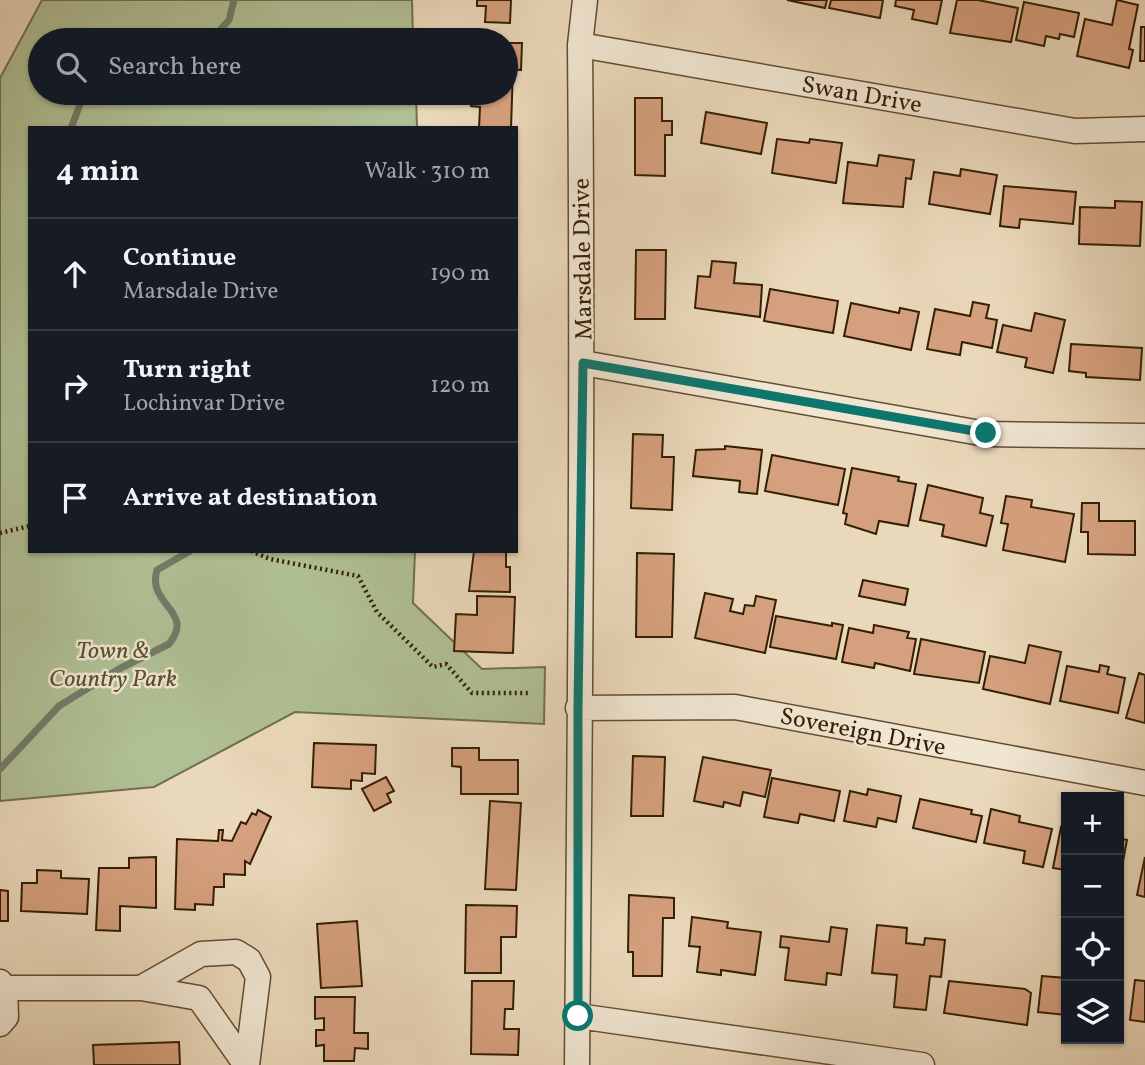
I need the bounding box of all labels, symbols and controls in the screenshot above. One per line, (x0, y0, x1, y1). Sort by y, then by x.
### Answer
search box (28, 28, 518, 105)
icon: search (52, 48, 90, 86)
text: Search here (108, 49, 241, 85)
street label: Swan Drive (799, 69, 924, 123)
text: 4 min (56, 151, 140, 193)
text: Walk · 310 m (364, 156, 490, 188)
street label: Marsdale Drive (566, 178, 602, 340)
text: Continue (123, 240, 236, 276)
icon: ahead (56, 255, 94, 293)
text: 190 m (430, 258, 490, 290)
text: Marsdale Drive (123, 276, 278, 308)
text: Turn right (123, 352, 251, 388)
icon: right (56, 367, 94, 405)
text: 120 m (430, 370, 490, 402)
text: Lochinvar Drive (123, 388, 285, 420)
route end (970, 417, 1001, 448)
icon: arrive (56, 479, 94, 517)
text: Arrive at destination (123, 480, 378, 516)
park label: Town & Country Park (49, 635, 177, 697)
street label: Sovereign Drive (777, 700, 948, 766)
map controls (1061, 792, 1124, 1044)
button: + (1061, 792, 1124, 855)
button: − (1061, 855, 1124, 918)
button: locate (1061, 918, 1124, 981)
button: layers (1061, 981, 1124, 1044)
route start (562, 1000, 593, 1031)

